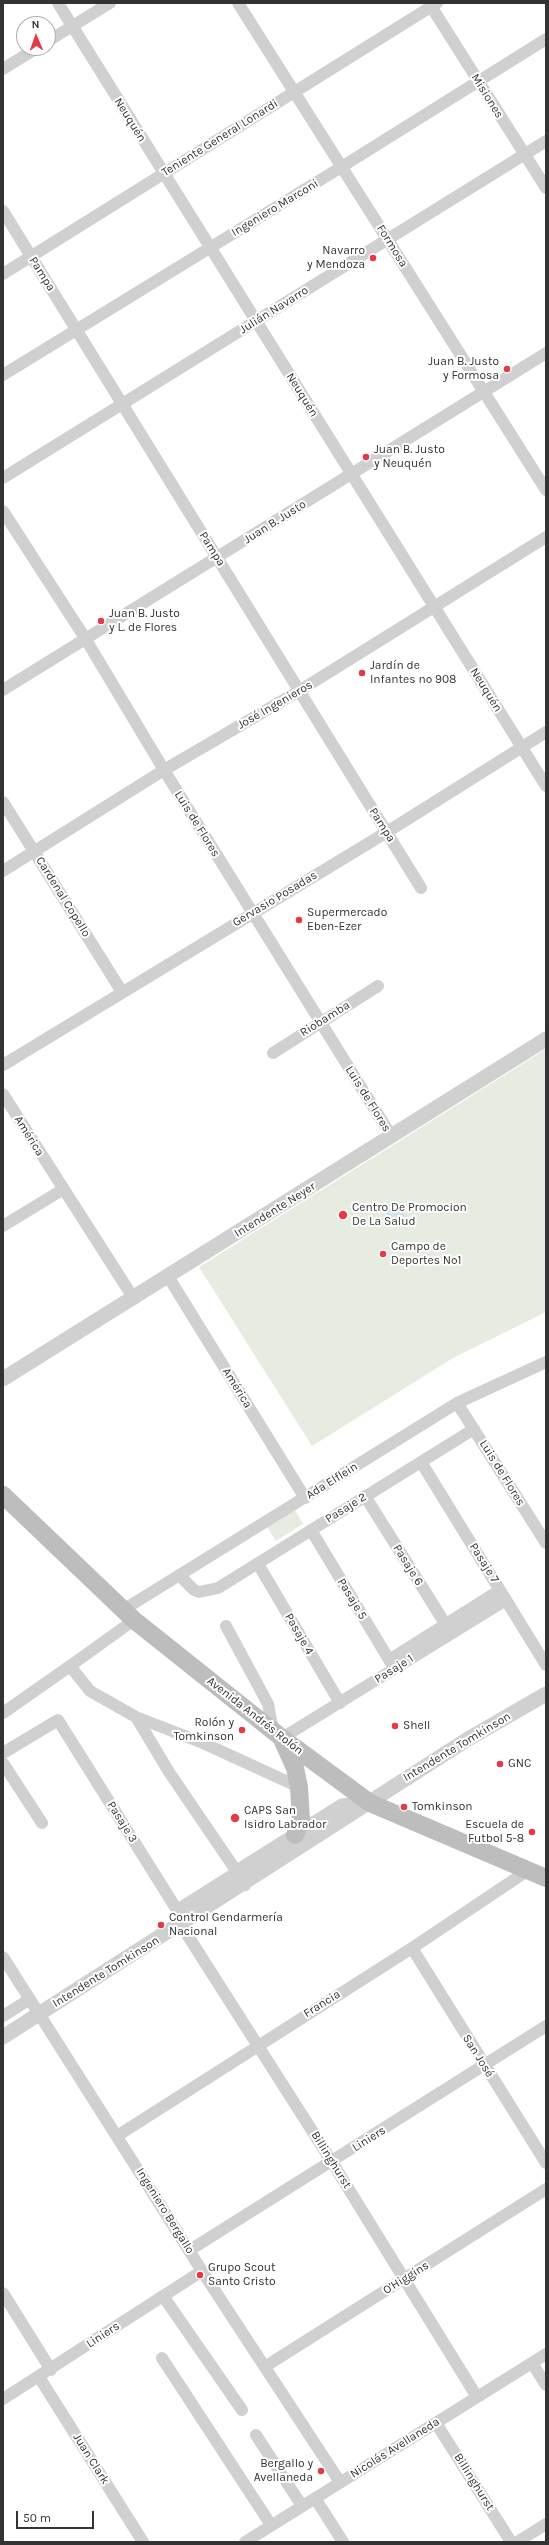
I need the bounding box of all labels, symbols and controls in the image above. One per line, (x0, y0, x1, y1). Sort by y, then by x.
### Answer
north arrow (16, 16, 56, 56)
text: N (31, 18, 40, 31)
street label: Misiones (468, 71, 506, 121)
street label: Neuquén (111, 95, 149, 145)
street label: Teniente General Lonardi (159, 96, 281, 180)
street label: Ingeniero Marconi (229, 176, 321, 240)
street label: Formosa (373, 222, 411, 270)
place label: Navarro y Mendoza (307, 244, 365, 272)
marker: Navarro y Mendoza (368, 253, 378, 263)
street label: Pampa (26, 254, 58, 294)
street label: Julián Navarro (237, 283, 311, 337)
place label: Juan B. Justo y Formosa (428, 355, 499, 383)
marker: Juan B. Justo y Formosa (502, 364, 512, 374)
street label: Neuquén (283, 370, 321, 420)
place label: Juan B. Justo y Neuquén (374, 443, 445, 471)
marker: Juan B. Justo y Neuquén (361, 452, 371, 462)
street label: Juan B. Justo (241, 497, 309, 547)
street label: Pampa (196, 529, 228, 569)
place label: Juan B. Justo y L. de Flores (109, 607, 180, 635)
marker: Juan B. Justo y L. de Flores (96, 616, 106, 626)
place label: Jardín de Infantes nº 908 (370, 659, 456, 687)
street label: Neuquén (467, 665, 505, 715)
marker: Jardín de Infantes nº 908 (357, 668, 367, 678)
street label: José Ingenieros (235, 678, 315, 732)
street label: Luis de Flores (171, 788, 223, 860)
street label: Pampa (366, 805, 398, 845)
street label: Cardenal Copello (33, 854, 93, 940)
street label: Gervasio Posadas (230, 868, 320, 930)
place label: Supermercado Eben-Ezer (307, 906, 387, 934)
marker: Supermercado Eben-Ezer (294, 915, 304, 925)
street label: Riobamba (297, 998, 353, 1040)
street label: Luis de Flores (342, 1063, 394, 1135)
street label: América (11, 1113, 47, 1159)
street label: Intendente Neyer (232, 1179, 318, 1241)
place label: Centro De Promocion De La Salud (352, 1201, 467, 1229)
marker: Centro De Promocion De La Salud (337, 1209, 349, 1221)
place label: Campo de Deportes Nº1 (391, 1240, 462, 1268)
marker: Campo de Deportes Nº1 (378, 1249, 388, 1259)
street label: América (219, 1365, 255, 1411)
street label: Luis de Flores (476, 1437, 528, 1509)
street label: Ada Elflein (304, 1460, 360, 1502)
street label: Pasaje 2 (323, 1490, 369, 1526)
street label: Pasaje 7 (466, 1540, 502, 1586)
street label: Pasaje 6 (390, 1542, 426, 1588)
street label: Pasaje 5 (334, 1576, 370, 1622)
street label: Pasaje 4 (281, 1611, 317, 1657)
street label: Pasaje 1 (372, 1652, 416, 1686)
street label: Avenida Andrés Rolón (204, 1674, 306, 1758)
street label: Intendente Tomkinson (401, 1709, 513, 1785)
place label: Rolón y Tomkinson (173, 1716, 234, 1744)
place label: Shell (403, 1719, 430, 1733)
marker: Shell (390, 1721, 400, 1731)
marker: Rolón y Tomkinson (237, 1725, 247, 1735)
place label: GNC (508, 1757, 531, 1771)
marker: GNC (495, 1759, 505, 1769)
street label: Pasaje 3 (104, 1799, 140, 1845)
place label: Tomkinson (412, 1800, 473, 1814)
marker: Tomkinson (399, 1802, 409, 1812)
place label: CAPS San Isidro Labrador (244, 1804, 326, 1832)
marker: CAPS San Isidro Labrador (229, 1812, 241, 1824)
place label: Escuela de Futbol 5-8 (465, 1818, 524, 1846)
marker: Escuela de Futbol 5-8 (527, 1827, 537, 1837)
place label: Control Gendarmería Nacional (169, 1911, 283, 1939)
marker: Control Gendarmería Nacional (156, 1920, 166, 1930)
street label: Intendente Tomkinson (50, 1933, 162, 2011)
street label: Francia (301, 1987, 343, 2021)
street label: San José (459, 2032, 497, 2080)
street label: Liniers (350, 2123, 388, 2155)
street label: Billinghurst (308, 2129, 354, 2191)
street label: Ingeniero Bergallo (133, 2165, 197, 2257)
street label: O'Higgins (380, 2258, 432, 2298)
place label: Grupo Scout Santo Cristo (208, 2261, 276, 2289)
marker: Grupo Scout Santo Cristo (195, 2270, 205, 2280)
street label: Liniers (84, 2319, 122, 2351)
street label: Nicolás Avellaneda (348, 2415, 442, 2481)
street label: Juan Clark (70, 2431, 112, 2487)
street label: Billinghurst (451, 2451, 497, 2513)
place label: Bergallo y Avellaneda (254, 2457, 313, 2485)
marker: Bergallo y Avellaneda (316, 2466, 326, 2476)
scale bar (18, 2503, 96, 2529)
text: 50 m (23, 2511, 51, 2525)

